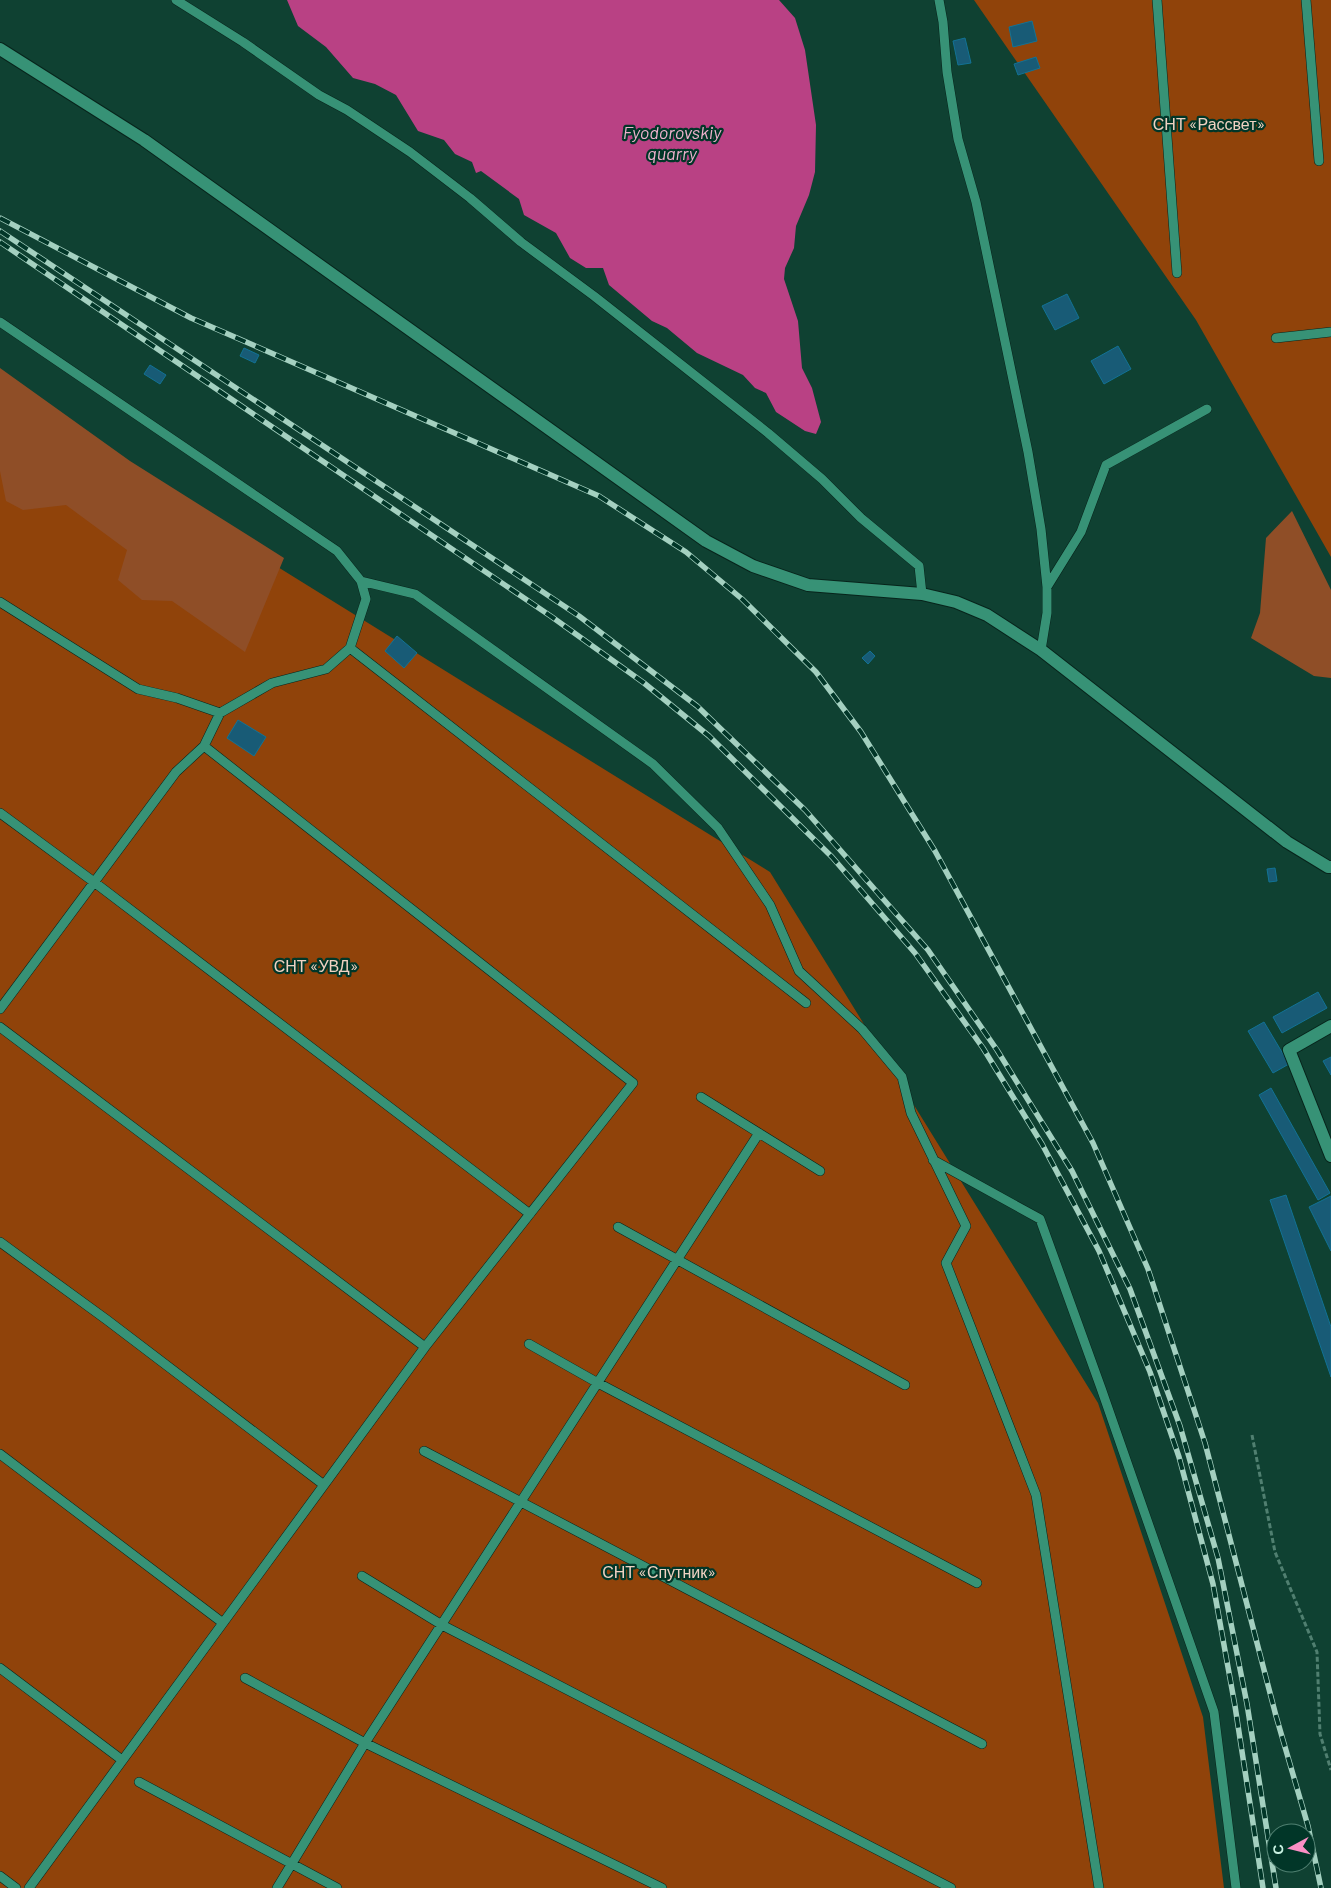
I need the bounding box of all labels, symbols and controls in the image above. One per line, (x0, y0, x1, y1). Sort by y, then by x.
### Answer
park label: СНТ «Рассвет» (1153, 114, 1265, 133)
water label: Fyodorovskiy quarry (623, 121, 722, 164)
park label: СНТ «УВД» (274, 956, 358, 975)
park label: СНТ «Спутник» (602, 1562, 716, 1581)
north arrow (1266, 1823, 1316, 1873)
text: С (1269, 1844, 1287, 1856)

